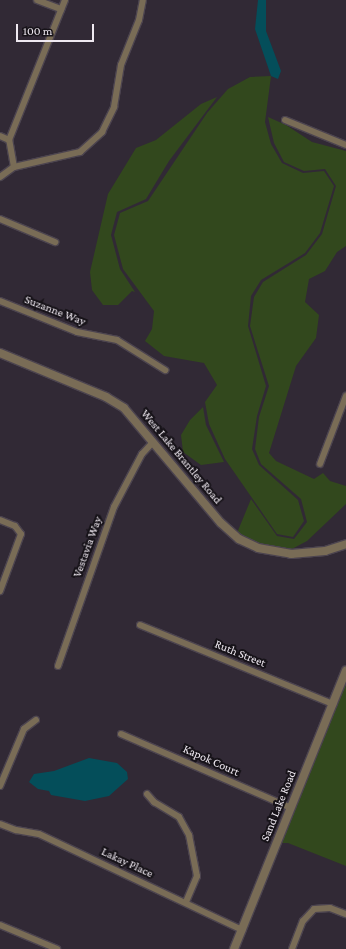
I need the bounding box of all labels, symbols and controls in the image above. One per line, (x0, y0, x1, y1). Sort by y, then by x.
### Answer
scale bar (18, 16, 96, 42)
text: 100 m (23, 24, 52, 38)
street label: Suzanne Way (22, 293, 88, 329)
street label: West Lake Brantley Road (137, 407, 225, 507)
street label: Vestavia Way (70, 515, 106, 579)
street label: Ruth Street (212, 637, 268, 671)
street label: Kapok Court (181, 742, 241, 780)
street label: Sand Lake Road (258, 768, 300, 844)
street label: Lakay Place (99, 845, 155, 881)

